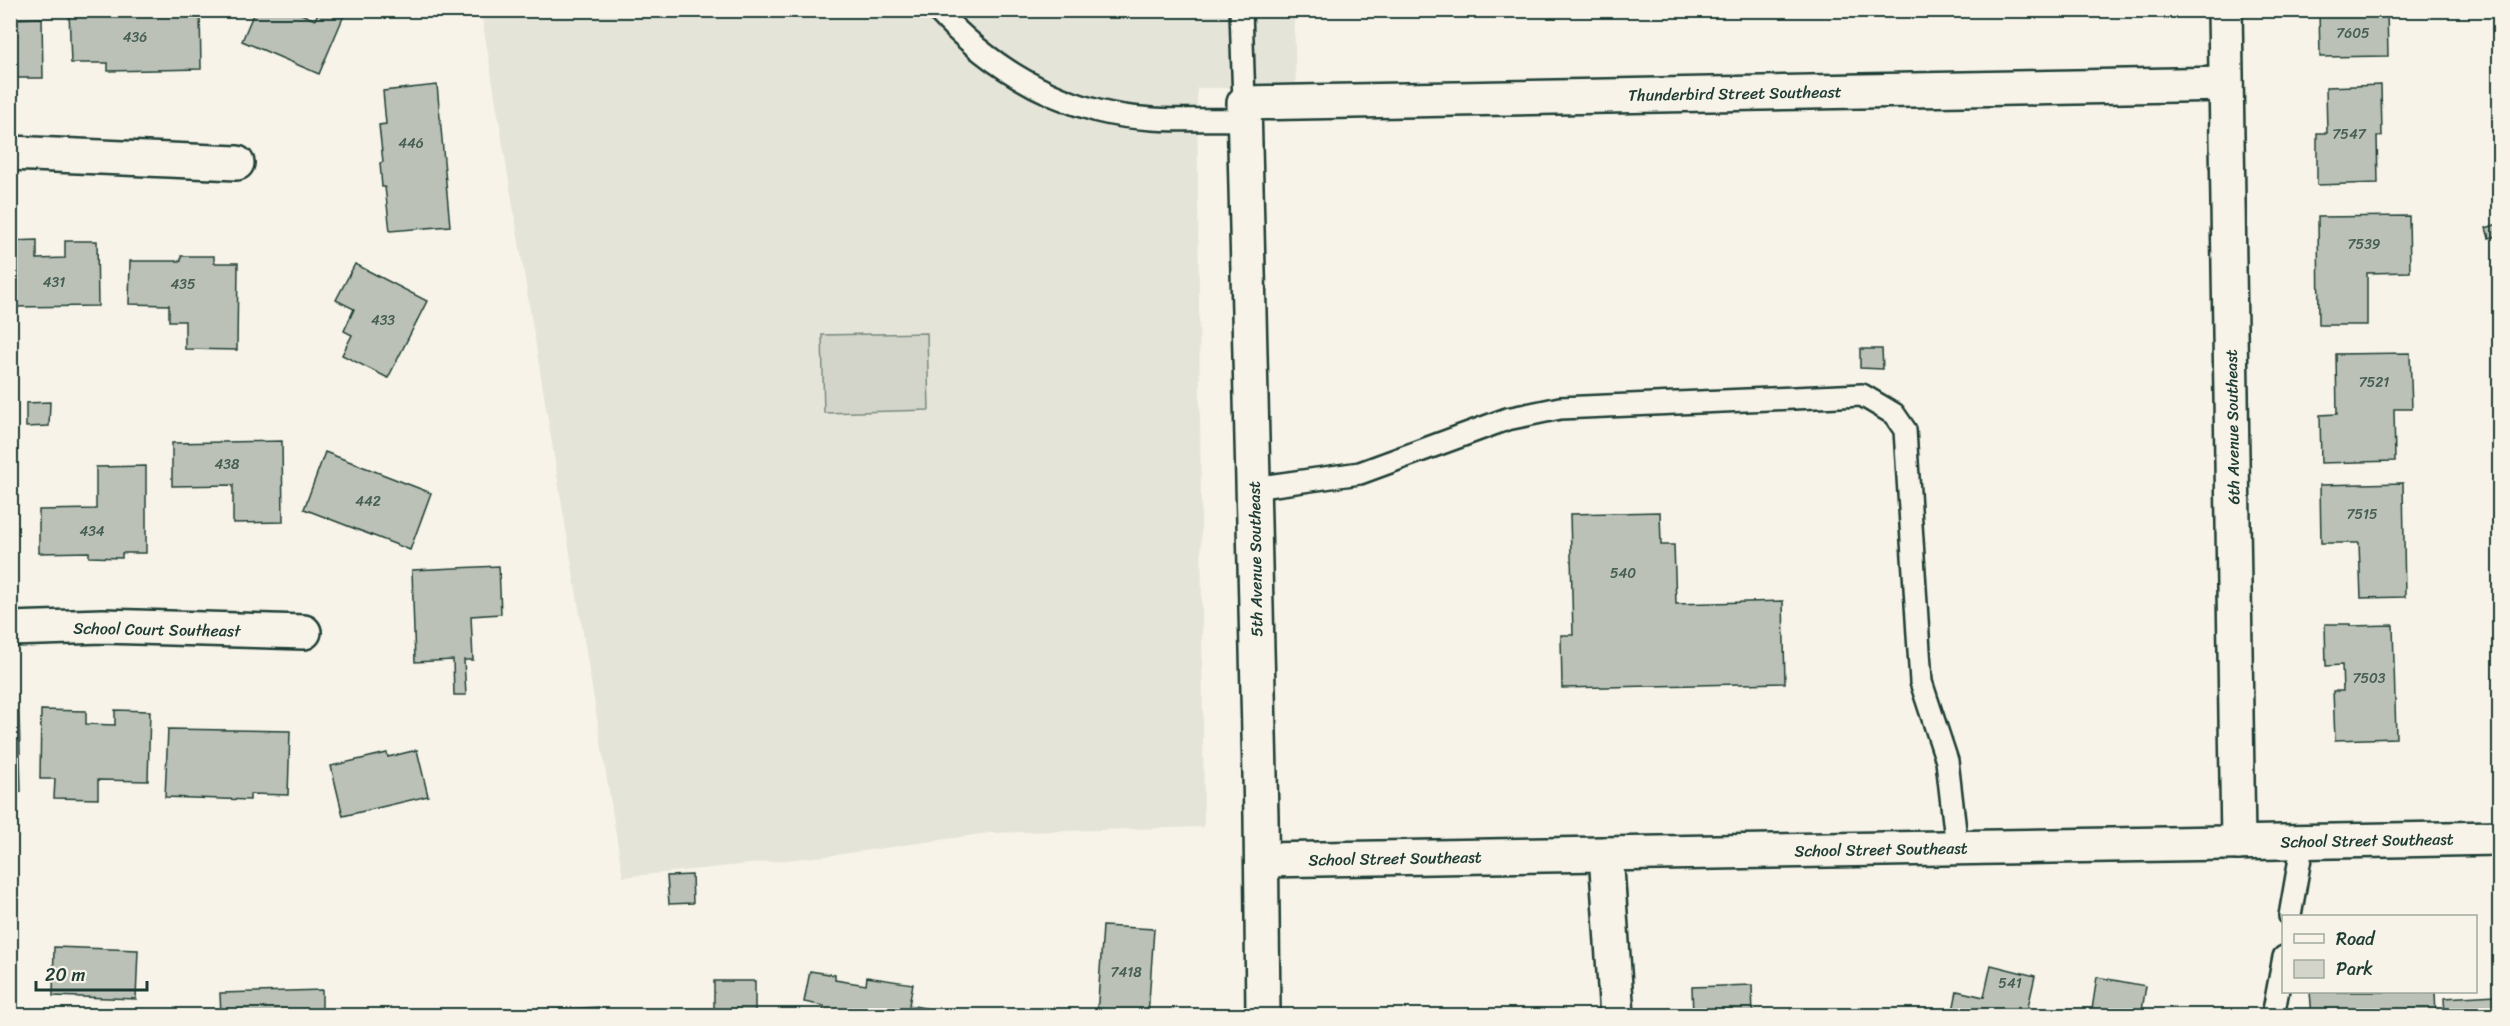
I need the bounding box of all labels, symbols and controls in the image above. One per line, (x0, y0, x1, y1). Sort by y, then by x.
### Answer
house number: 7605 (2336, 21, 2370, 46)
house number: 436 (123, 25, 147, 50)
street label: Thunderbird Street Southeast (1628, 77, 1842, 110)
house number: 7547 (2332, 122, 2367, 147)
house number: 446 (398, 131, 424, 156)
house number: 7539 (2348, 232, 2381, 257)
house number: 431 (43, 270, 65, 295)
house number: 435 (171, 272, 196, 297)
house number: 433 (371, 308, 395, 333)
street label: 6th Avenue Southeast (2217, 349, 2248, 505)
house number: 7521 (2359, 370, 2389, 395)
house number: 438 (215, 452, 240, 477)
street label: 5th Avenue Southeast (1240, 481, 1271, 637)
house number: 442 (355, 489, 381, 514)
house number: 7515 (2346, 502, 2378, 527)
house number: 434 (79, 519, 105, 544)
house number: 540 (1610, 561, 1636, 586)
street label: School Court Southeast (73, 614, 241, 645)
house number: 7503 (2352, 666, 2386, 691)
street label: School Street Southeast (2280, 824, 2454, 857)
street label: School Street Southeast (1794, 833, 1968, 866)
street label: School Street Southeast (1308, 842, 1482, 875)
legend (2282, 915, 2477, 993)
text: Road (2336, 923, 2376, 955)
text: Park (2336, 953, 2373, 985)
scale bar (36, 954, 147, 992)
text: 20 m (45, 959, 85, 991)
house number: 7418 (1110, 960, 1142, 985)
house number: 541 (1998, 971, 2022, 996)

